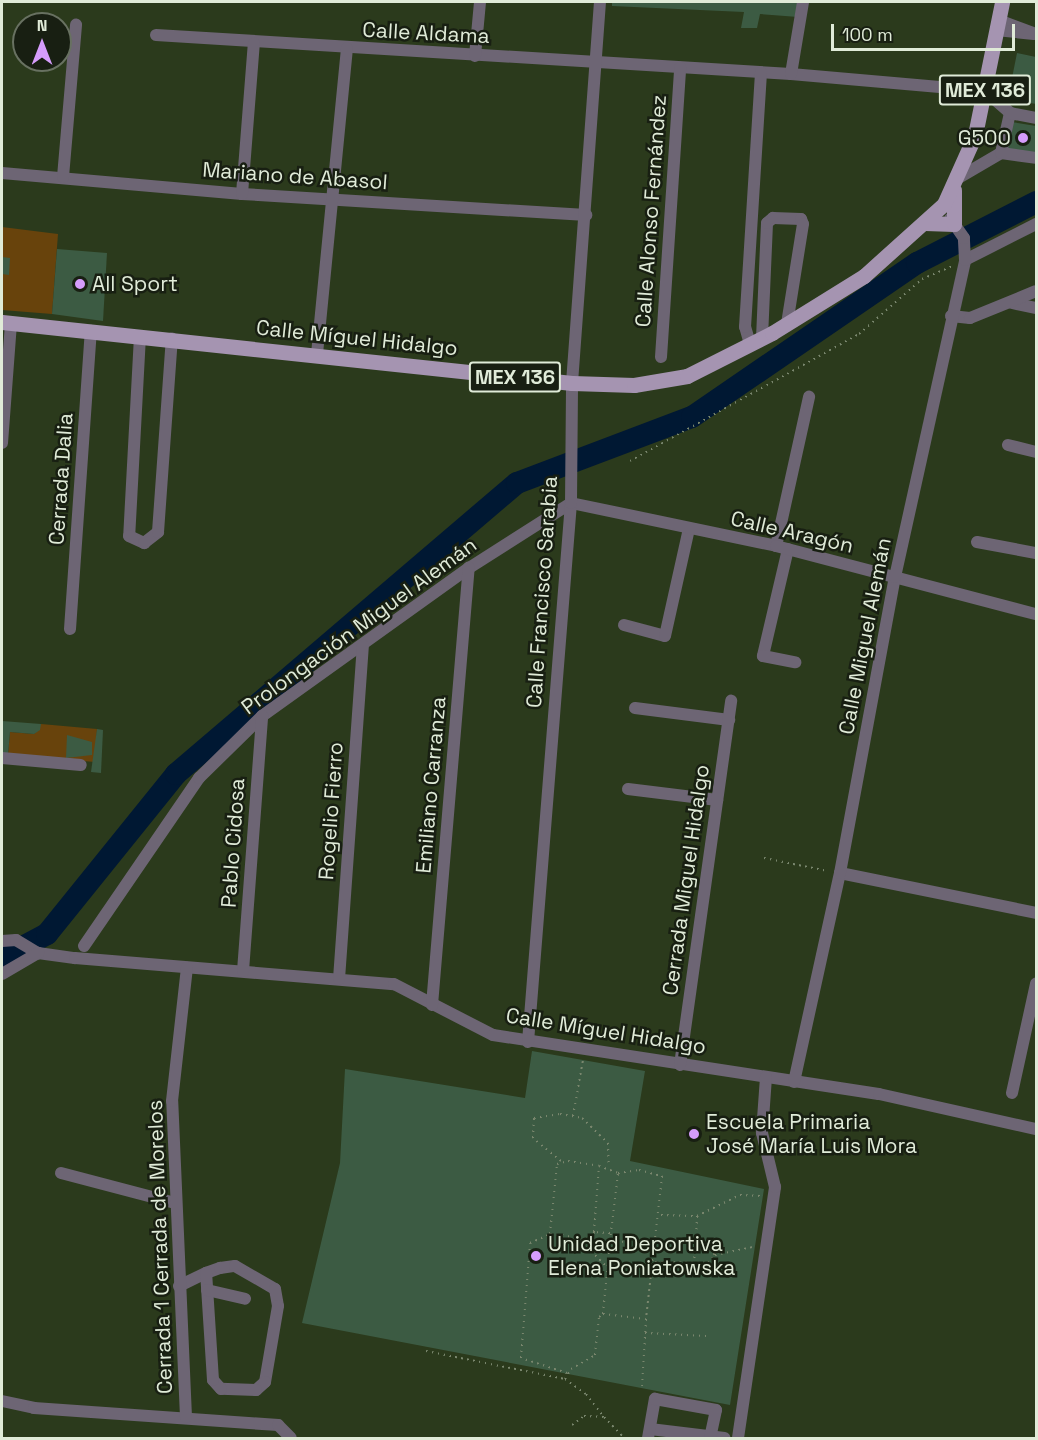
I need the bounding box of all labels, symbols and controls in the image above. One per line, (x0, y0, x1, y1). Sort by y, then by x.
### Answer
north arrow (12, 12, 72, 72)
scale bar (834, 12, 1018, 50)
text: N (37, 15, 47, 36)
street label: Calle Aldama (362, 17, 490, 49)
text: 100 m (842, 23, 893, 46)
road number: MEX 136 (938, 73, 1032, 107)
street label: Calle Alonso Fernández (630, 94, 672, 328)
place label: G500 (958, 125, 1011, 151)
marker: G500 (1016, 131, 1030, 145)
street label: Mariano de Abasol (201, 157, 389, 195)
place label: All Sport (92, 271, 178, 297)
marker: All Sport (73, 277, 87, 291)
street label: Calle Míguel Hidalgo (255, 315, 459, 361)
road number: MEX 136 (468, 360, 562, 394)
street label: Cerrada Dalia (44, 412, 78, 546)
street label: Calle Francisco Sarabia (521, 475, 563, 709)
street label: Calle Aragón (728, 506, 856, 558)
street label: Prolongación Miguel Alemán (236, 532, 482, 720)
street label: Calle Miguel Alemán (834, 535, 896, 737)
street label: Emiliano Carranza (411, 695, 451, 875)
street label: Rogelio Fierro (314, 741, 348, 881)
street label: Cerrada Miguel Hidalgo (657, 763, 715, 997)
street label: Pablo Cidosa (216, 777, 250, 909)
street label: Calle Míguel Hidalgo (504, 1003, 708, 1059)
street label: Cerrada 1 Cerrada de Morelos (142, 1100, 178, 1394)
place label: Escuela Primaria José María Luis Mora (706, 1109, 917, 1159)
marker: Escuela Primaria José María Luis Mora (687, 1127, 701, 1141)
place label: Unidad Deportiva Elena Poniatowska (548, 1231, 735, 1281)
marker: Unidad Deportiva Elena Poniatowska (529, 1249, 543, 1263)

